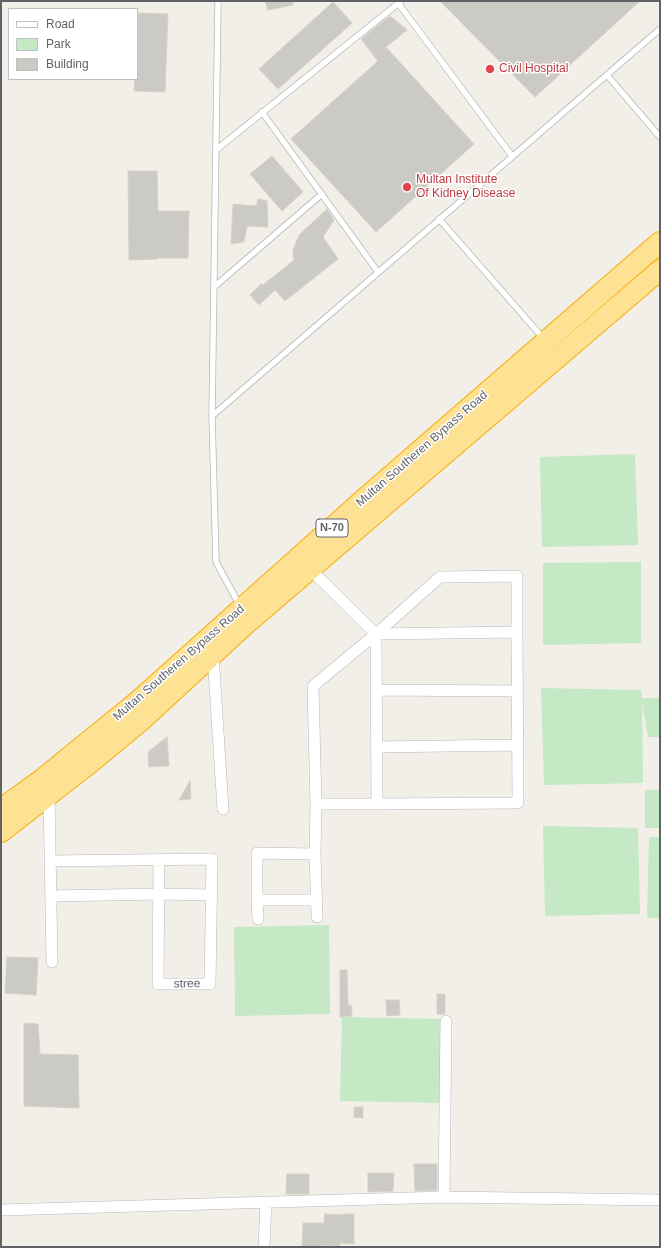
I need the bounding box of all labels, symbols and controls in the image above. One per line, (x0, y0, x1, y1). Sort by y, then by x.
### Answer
legend (8, 8, 138, 80)
text: Road (46, 17, 75, 31)
text: Park (46, 37, 71, 51)
text: Building (46, 57, 89, 71)
place label: Civil Hospital (499, 62, 568, 76)
marker: Civil Hospital (484, 63, 496, 75)
place label: Multan Institute Of Kidney Disease (416, 173, 515, 201)
marker: Multan Institute Of Kidney Disease (401, 181, 413, 193)
street label: Multan Southeren Bypass Road (353, 388, 491, 510)
road number: N-70 (316, 519, 348, 537)
street label: Multan Southeren Bypass Road (110, 602, 248, 724)
street label: stree (174, 977, 200, 991)

